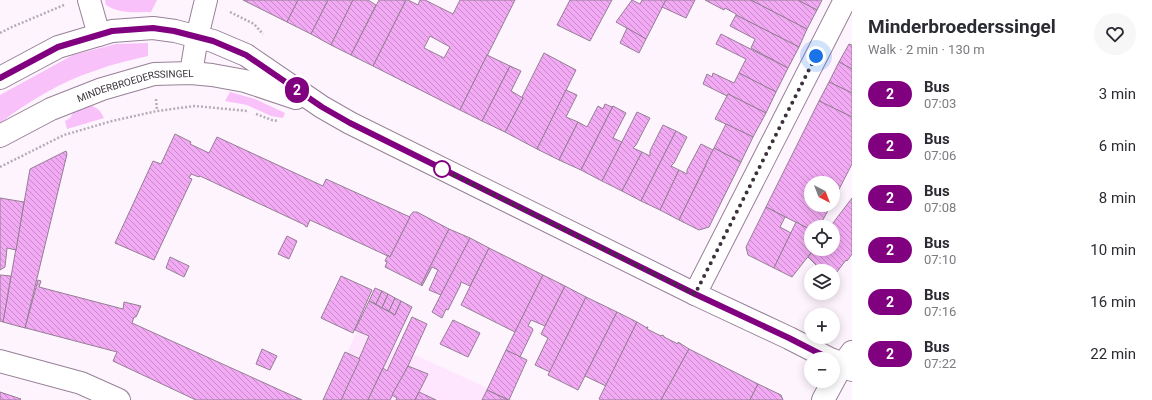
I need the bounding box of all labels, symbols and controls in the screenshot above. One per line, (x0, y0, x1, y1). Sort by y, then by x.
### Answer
button: heart (1094, 13, 1136, 55)
text: Minderbroederssingel (868, 15, 1056, 38)
text: Walk · 2 min · 130 m (868, 42, 985, 57)
your location (806, 46, 826, 66)
street label: MINDERBROEDERSSINGEL (75, 67, 194, 104)
line badge: 2 (284, 77, 310, 103)
text: Bus (924, 78, 950, 96)
text: 2 (293, 82, 301, 98)
text: 3 min (1099, 85, 1136, 103)
text: 2 (886, 86, 894, 102)
text: 07:03 (924, 96, 956, 111)
text: Bus (924, 130, 950, 148)
text: 6 min (1099, 137, 1136, 155)
text: 2 (886, 138, 894, 154)
text: 07:06 (924, 148, 956, 163)
unlabelled marker (433, 160, 451, 178)
north arrow (804, 176, 840, 212)
map controls (804, 176, 840, 388)
text: Bus (924, 182, 950, 200)
text: 8 min (1099, 189, 1136, 207)
text: 2 (886, 190, 894, 206)
text: 07:08 (924, 200, 956, 215)
button: locate (804, 220, 840, 256)
text: Bus (924, 234, 950, 252)
text: 10 min (1090, 241, 1136, 259)
text: 2 (886, 242, 894, 258)
text: 07:10 (924, 252, 956, 267)
button: layers (804, 264, 840, 300)
text: Bus (924, 286, 950, 304)
text: 16 min (1090, 293, 1136, 311)
text: 2 (886, 294, 894, 310)
text: 07:16 (924, 304, 956, 319)
button: + (804, 308, 840, 344)
text: Bus (924, 338, 950, 356)
text: 22 min (1090, 345, 1136, 363)
text: 2 (886, 346, 894, 362)
button: − (804, 352, 840, 388)
text: 07:22 (924, 356, 956, 371)

